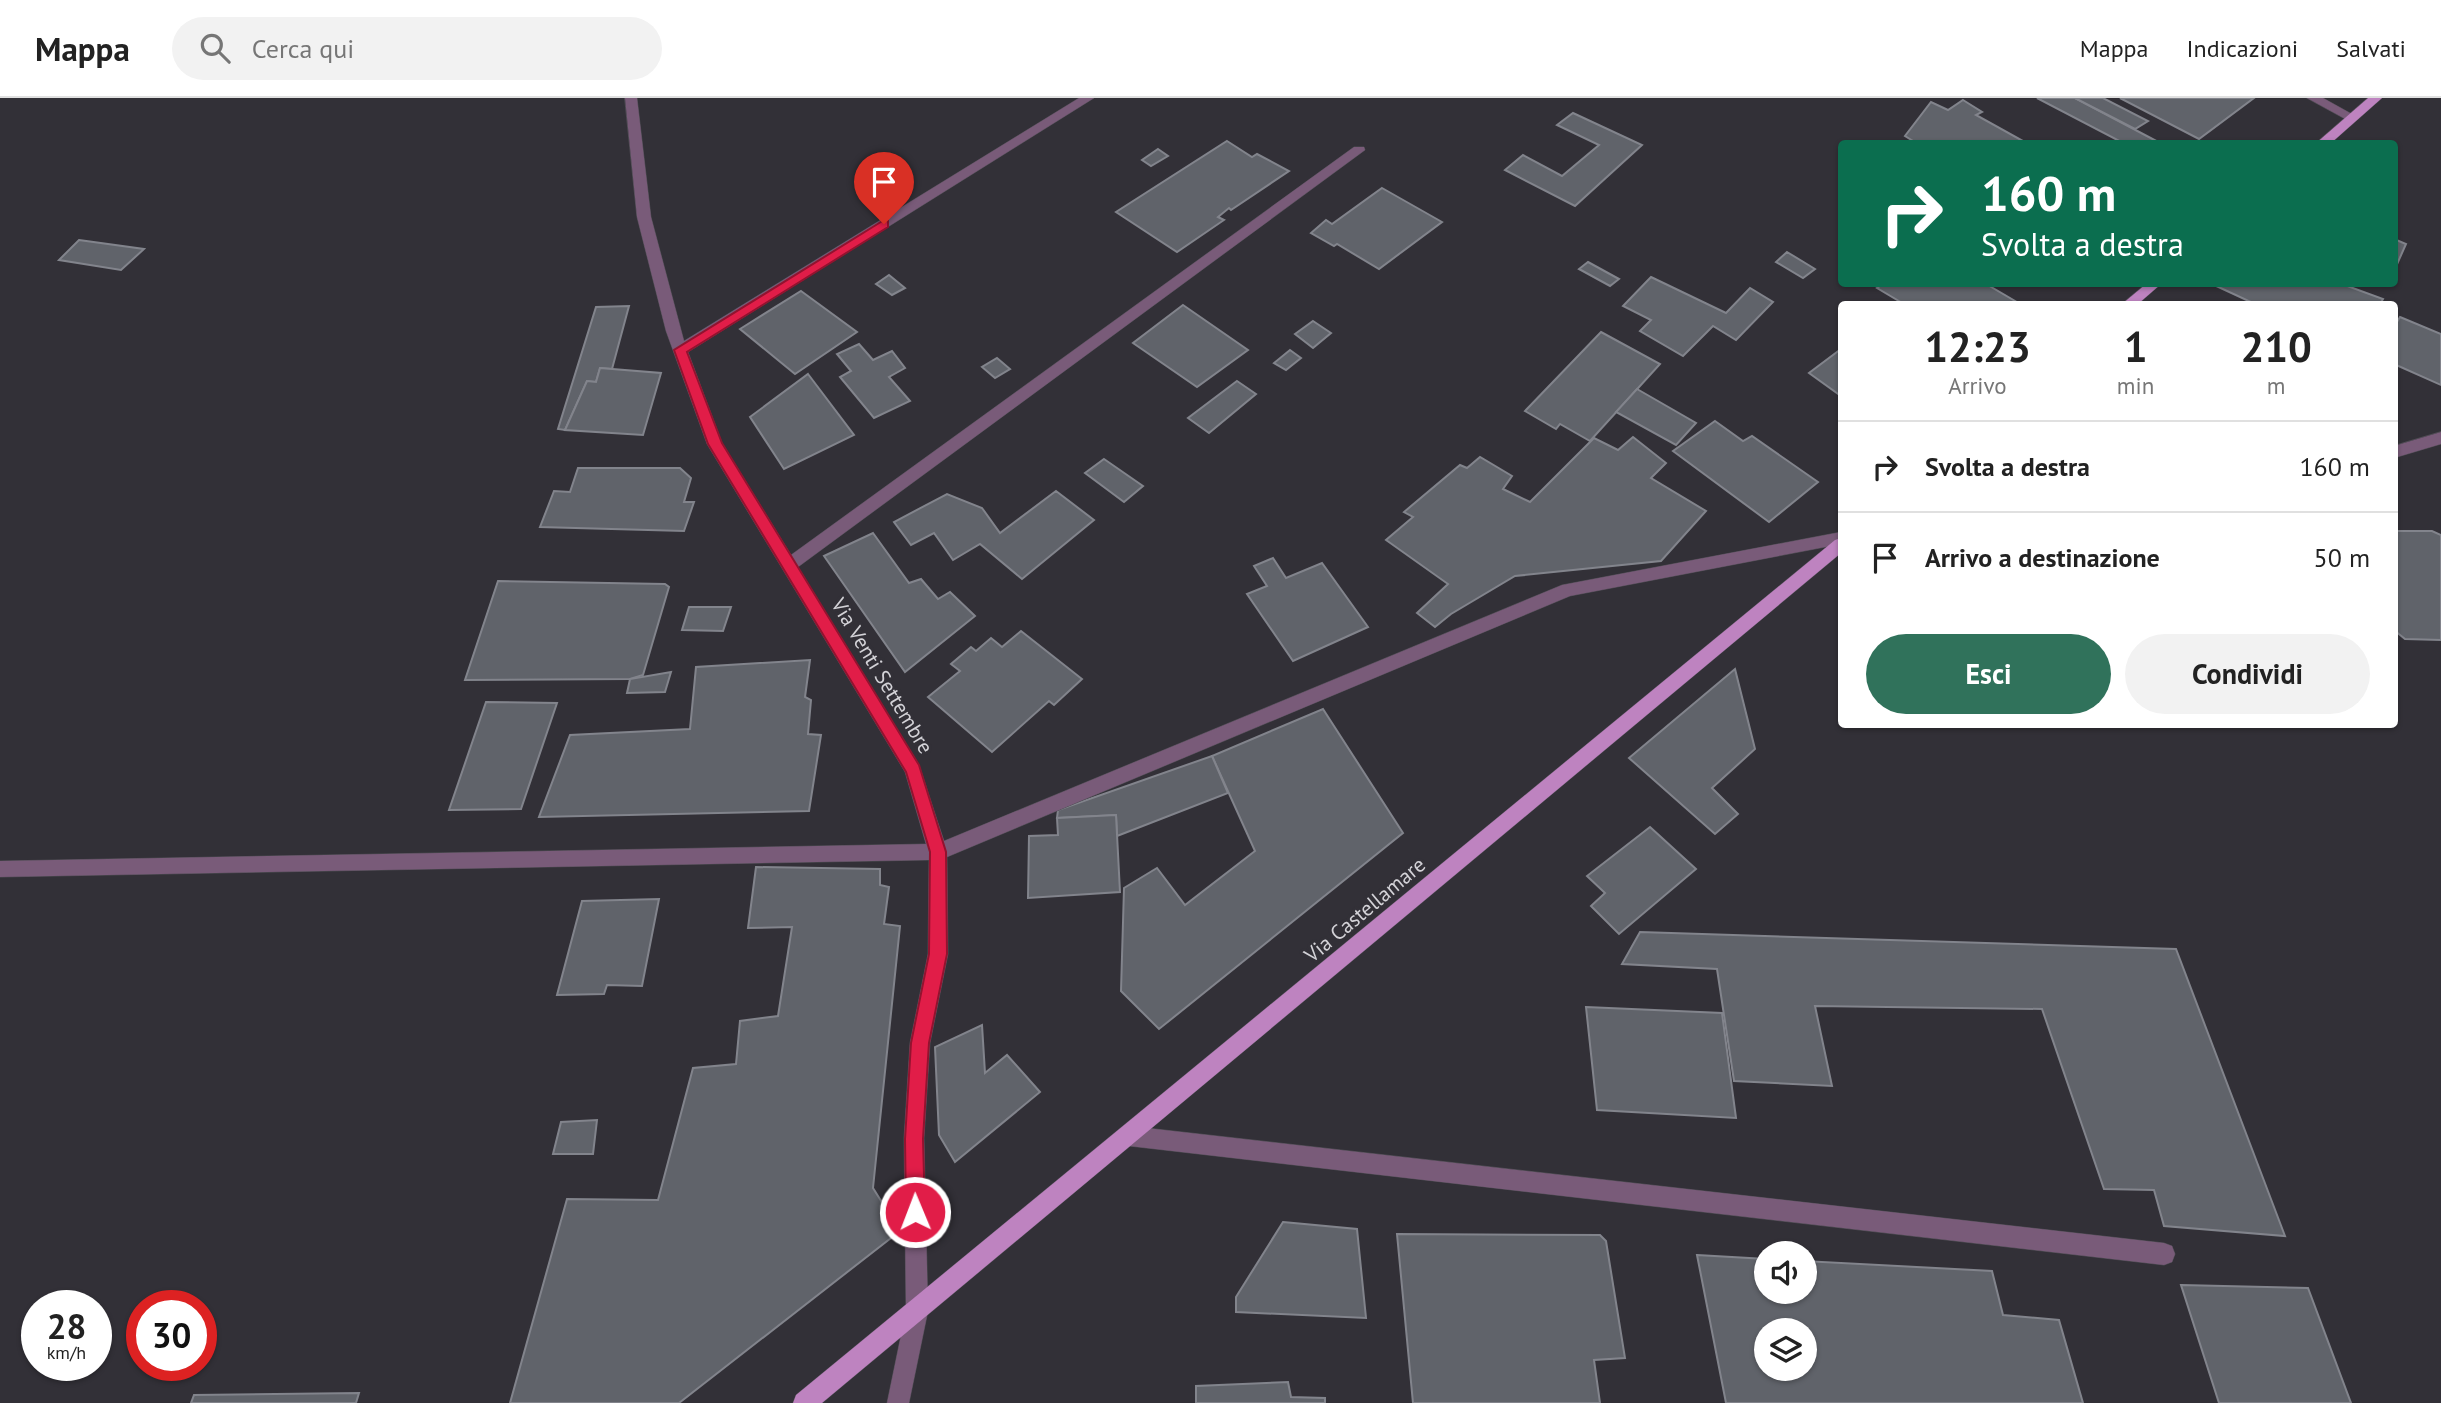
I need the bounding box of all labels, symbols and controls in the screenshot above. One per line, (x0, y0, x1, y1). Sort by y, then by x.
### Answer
search box (172, 17, 662, 80)
text: Mappa (35, 27, 130, 70)
icon: search (196, 29, 234, 67)
text: Cerca qui (252, 32, 354, 65)
text: Mappa (2080, 33, 2149, 64)
text: Indicazioni (2187, 33, 2298, 64)
text: Salvati (2336, 33, 2406, 64)
pin (854, 152, 914, 224)
text: 160 m (1981, 161, 2116, 225)
icon: arrive (865, 163, 903, 201)
icon: right (1866, 168, 1957, 259)
text: Svolta a destra (1981, 223, 2184, 265)
text: 12:23 (1924, 319, 2031, 374)
text: 1 (2124, 319, 2147, 374)
text: 210 (2240, 319, 2312, 374)
text: Arrivo (1948, 371, 2007, 400)
text: min (2117, 371, 2154, 400)
text: m (2267, 371, 2285, 400)
icon: right (1866, 448, 1904, 486)
text: Svolta a destra (1925, 450, 2090, 483)
text: 160 m (2299, 450, 2370, 483)
icon: arrive (1866, 539, 1904, 577)
text: Arrivo a destinazione (1925, 541, 2160, 574)
text: 50 m (2314, 541, 2370, 574)
street label: Via Venti Settembre (825, 592, 940, 759)
button: Esci (1866, 634, 2111, 714)
button: Condividi (2125, 634, 2370, 714)
street label: Via Castellamare (1298, 851, 1431, 969)
position arrow (878, 1175, 952, 1249)
map controls (1754, 1241, 1817, 1381)
button: sound (1754, 1241, 1817, 1304)
speed limit sign: 30 (126, 1290, 217, 1381)
text: 28 (47, 1303, 86, 1349)
button: layers (1754, 1318, 1817, 1381)
text: km/h (47, 1341, 86, 1364)

